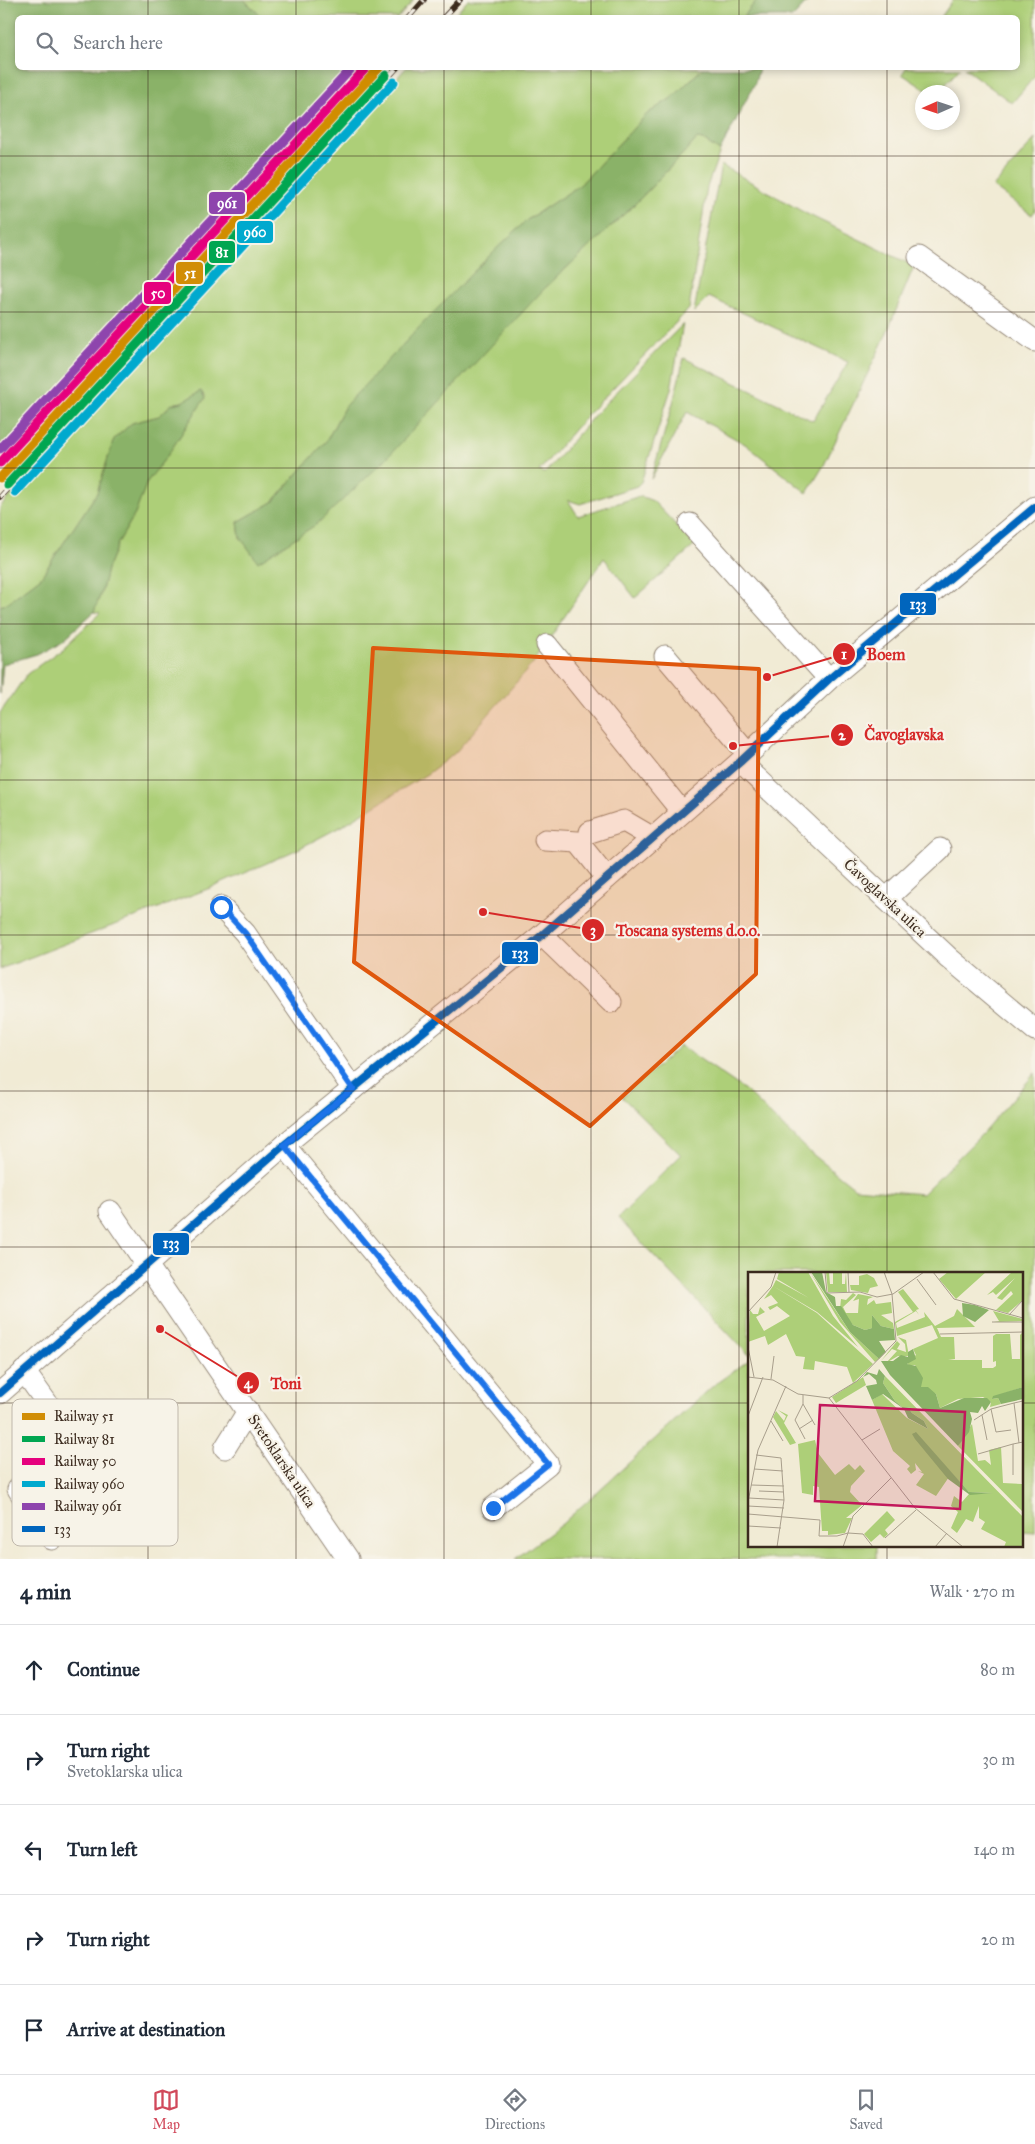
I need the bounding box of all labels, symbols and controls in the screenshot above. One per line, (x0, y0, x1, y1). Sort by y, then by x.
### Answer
search box (15, 15, 1020, 70)
icon: search (33, 29, 61, 57)
text: Search here (73, 31, 163, 54)
north arrow (915, 85, 960, 130)
line badge: 961 (208, 191, 246, 215)
text: 961 (217, 195, 238, 213)
line badge: 960 (236, 220, 274, 244)
text: 960 (244, 224, 266, 242)
line badge: 81 (208, 240, 236, 264)
text: 81 (216, 244, 229, 261)
line badge: 51 (175, 261, 204, 285)
text: 51 (184, 265, 196, 282)
line badge: 50 (143, 281, 172, 305)
text: 50 (151, 285, 165, 302)
line badge: 133 (899, 592, 937, 616)
text: 133 (910, 596, 927, 614)
callout: Boem (831, 638, 915, 669)
text: 1 (841, 645, 847, 663)
text: Boem (867, 645, 906, 664)
callout: Čavoglavska (829, 719, 954, 750)
text: Čavoglavska (864, 724, 945, 745)
text: 2 (838, 726, 846, 744)
street label: Čavoglavska ulica (840, 854, 931, 941)
route start (210, 896, 233, 919)
callout: Toscana systems d.o.o. (580, 915, 770, 946)
text: 3 (590, 921, 596, 940)
text: Toscana systems d.o.o. (615, 921, 760, 941)
line badge: 133 (501, 941, 539, 965)
text: 133 (512, 945, 529, 963)
line badge: 133 (152, 1232, 190, 1256)
text: 133 (163, 1235, 180, 1253)
inset map (748, 1272, 1022, 1546)
callout: Toni (236, 1368, 312, 1399)
text: 4 (244, 1374, 253, 1393)
text: Toni (270, 1374, 302, 1393)
legend (12, 1399, 178, 1546)
text: Railway 51 (54, 1408, 114, 1425)
street label: Svetoklarska ulica (244, 1411, 320, 1511)
text: Railway 81 (54, 1431, 115, 1448)
text: Railway 50 (54, 1453, 116, 1470)
text: Railway 960 (54, 1476, 125, 1493)
route end (482, 1497, 505, 1520)
text: Railway 961 (54, 1498, 122, 1515)
text: 133 (54, 1521, 71, 1538)
text: 4 min (20, 1579, 71, 1605)
text: Walk · 270 m (929, 1582, 1015, 1601)
icon: ahead (20, 1656, 48, 1684)
text: Continue (67, 1658, 140, 1681)
text: 80 m (980, 1660, 1015, 1679)
text: Turn right (67, 1739, 150, 1762)
icon: right (20, 1746, 48, 1774)
text: 30 m (982, 1750, 1015, 1769)
text: Svetoklarska ulica (67, 1762, 183, 1781)
icon: left (20, 1836, 48, 1864)
text: Turn left (67, 1838, 137, 1861)
text: 140 m (974, 1840, 1015, 1859)
icon: right (20, 1926, 48, 1954)
text: Turn right (67, 1928, 150, 1951)
text: 20 m (981, 1930, 1015, 1949)
icon: arrive (20, 2016, 48, 2044)
text: Arrive at destination (67, 2018, 225, 2041)
tab: Map (152, 2086, 180, 2133)
tab: Directions (485, 2086, 545, 2133)
tab: Saved (850, 2086, 883, 2133)

